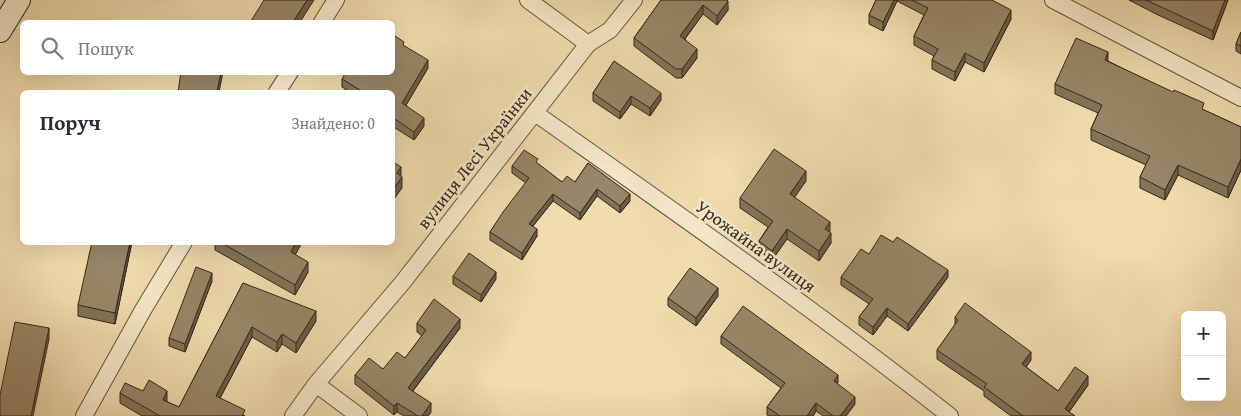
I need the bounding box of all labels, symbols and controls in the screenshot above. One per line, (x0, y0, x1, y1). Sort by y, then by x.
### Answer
search box (20, 20, 395, 75)
icon: search (38, 34, 66, 62)
text: Пошук (78, 34, 134, 62)
street label: вулиця Лесі Українки (410, 81, 538, 235)
text: Поруч (40, 107, 101, 138)
text: Знайдено: 0 (292, 111, 375, 135)
street label: Урожайна вулиця (690, 193, 822, 299)
map controls (1181, 311, 1226, 401)
button: + (1181, 311, 1226, 356)
button: − (1181, 356, 1226, 401)

